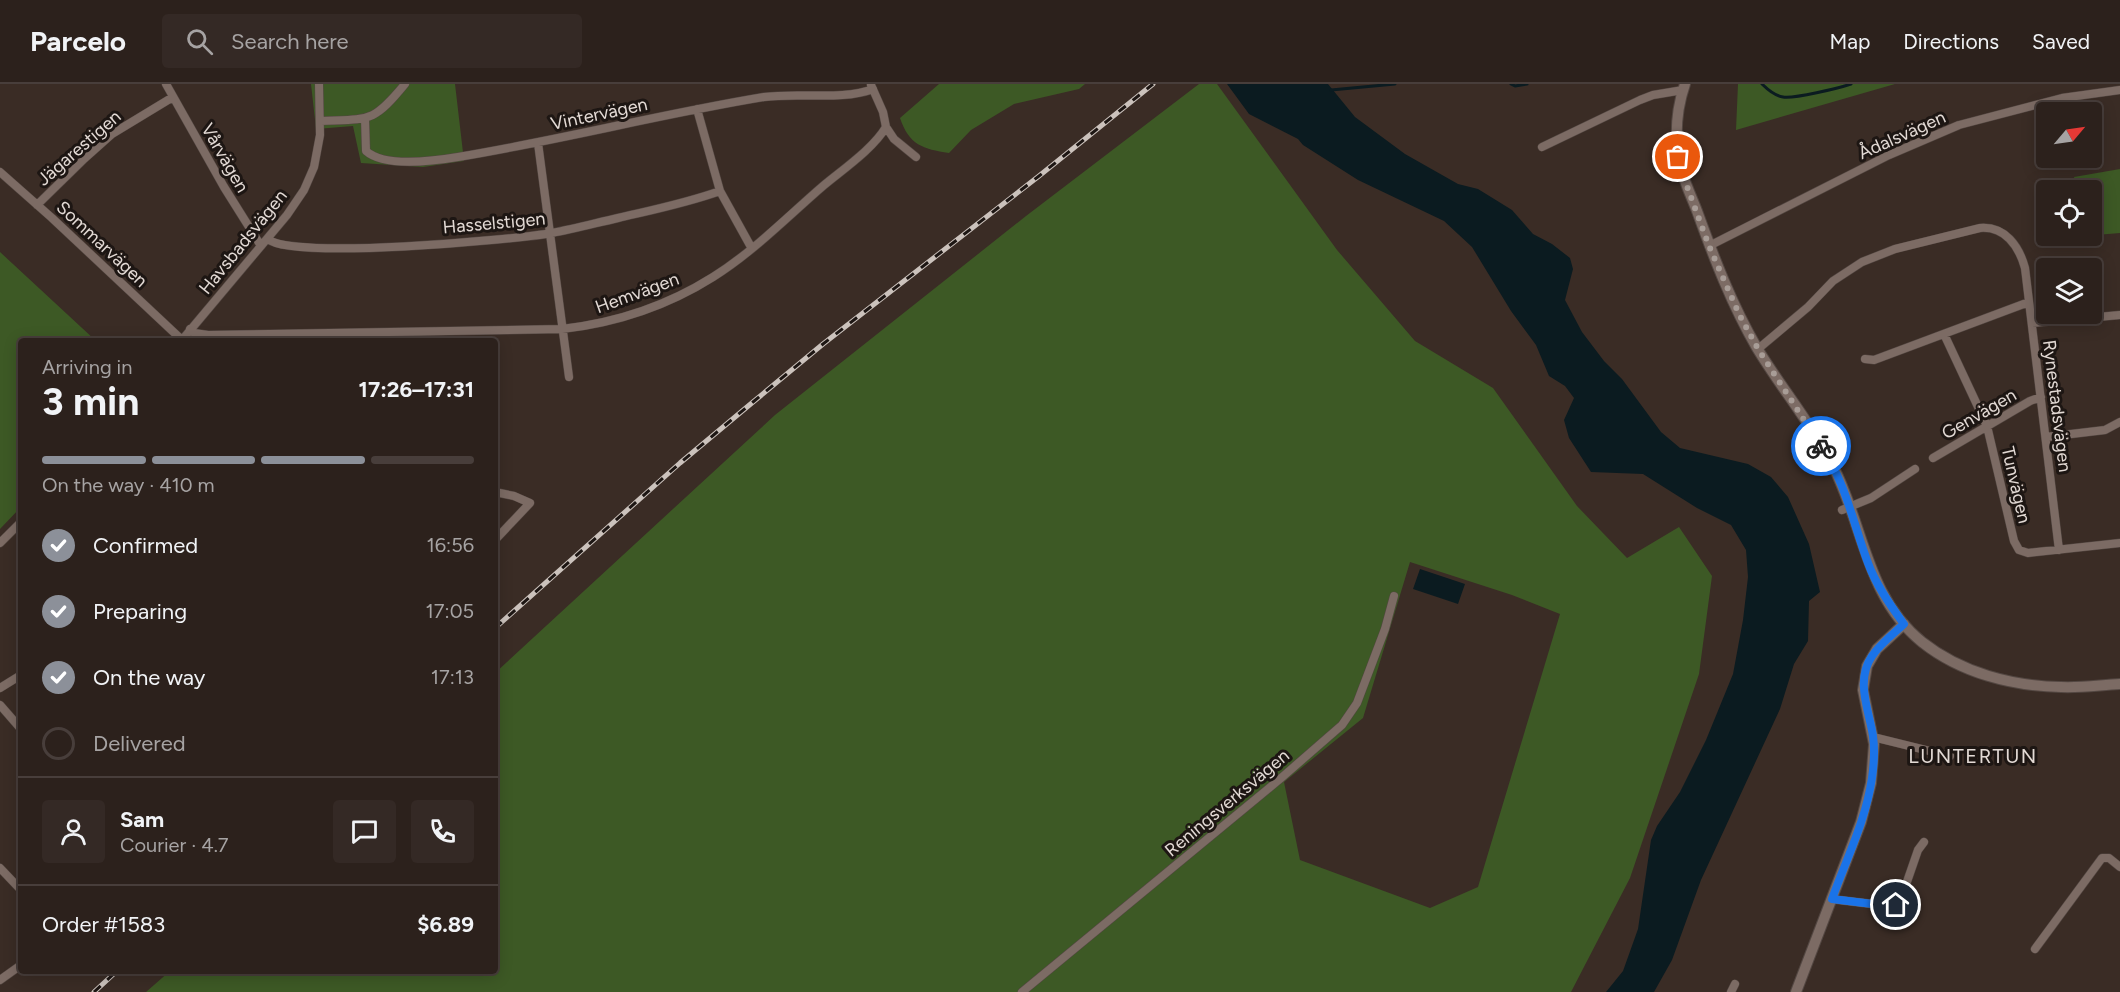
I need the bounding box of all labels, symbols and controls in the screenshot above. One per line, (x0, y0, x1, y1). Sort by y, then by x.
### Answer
search box (162, 14, 582, 68)
text: Parcelo (30, 24, 126, 58)
icon: search (183, 25, 216, 58)
text: Search here (231, 28, 349, 55)
text: Map (1829, 29, 1870, 54)
text: Directions (1903, 29, 1999, 54)
text: Saved (2032, 29, 2090, 54)
street label: Vintervägen (549, 93, 649, 135)
north arrow (2036, 102, 2102, 168)
map controls (2036, 102, 2102, 324)
street label: Jägarestigen (33, 106, 125, 190)
street label: Ådalsvägen (1855, 106, 1949, 164)
street label: Vårvägen (196, 120, 254, 196)
pin (1652, 131, 1703, 182)
icon: bag (1661, 140, 1694, 173)
button: locate (2036, 180, 2102, 246)
street label: Havsbadsvägen (194, 185, 292, 299)
street label: Sommarvägen (52, 196, 152, 292)
street label: Hasselstigen (442, 208, 546, 238)
button: layers (2036, 258, 2102, 324)
street label: Hemvägen (592, 268, 682, 318)
street label: Rynestadsvägen (2038, 339, 2076, 473)
text: Arriving in (42, 355, 132, 379)
text: 17:26–17:31 (359, 376, 474, 403)
text: 3 min (42, 378, 139, 425)
street label: Genvägen (1938, 384, 2020, 444)
courier (1791, 416, 1851, 476)
icon: bike (1805, 430, 1838, 463)
street label: Tunvägen (1997, 445, 2035, 525)
text: On the way · 410 m (42, 473, 215, 497)
icon: check (42, 529, 75, 562)
text: Confirmed (93, 532, 198, 559)
text: 16:56 (427, 533, 474, 557)
icon: check (42, 595, 75, 628)
text: Preparing (93, 598, 187, 625)
text: 17:05 (426, 599, 474, 623)
icon: check (42, 661, 75, 694)
text: On the way (93, 664, 205, 691)
text: 17:13 (431, 665, 474, 689)
text: Delivered (93, 730, 186, 757)
district label: LUNTERTUN (1908, 744, 2038, 768)
street label: Reningsverksvägen (1160, 745, 1294, 861)
button: person (42, 800, 105, 863)
button: chat (333, 800, 396, 863)
button: phone (411, 800, 474, 863)
text: Sam (120, 806, 164, 833)
text: Courier · 4.7 (120, 833, 229, 857)
pin (1870, 879, 1921, 930)
icon: home (1879, 888, 1912, 921)
text: Order #1583 (42, 911, 165, 938)
text: $6.89 (417, 911, 474, 938)

